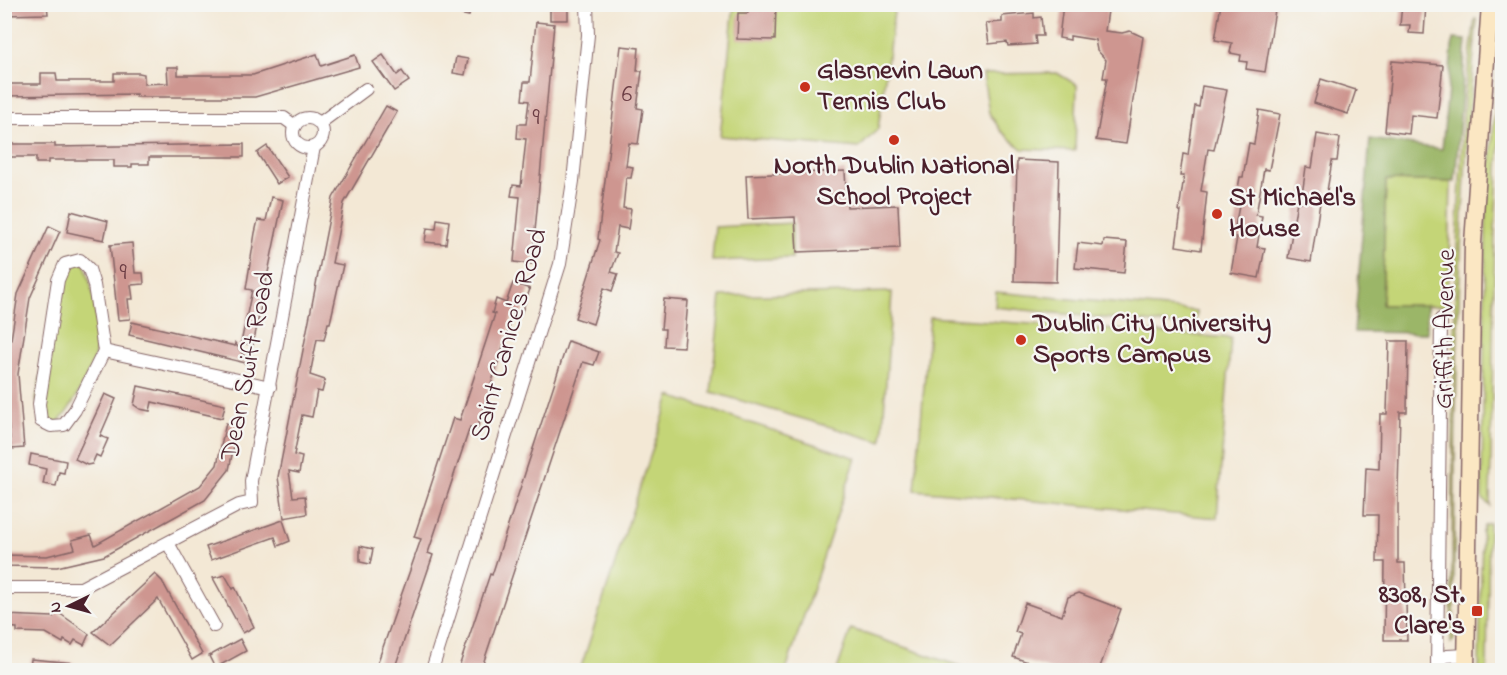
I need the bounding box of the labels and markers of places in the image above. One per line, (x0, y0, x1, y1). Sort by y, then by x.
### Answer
place label: Glasnevin Lawn Tennis Club (817, 52, 983, 122)
marker: Glasnevin Lawn Tennis Club (798, 80, 812, 94)
marker: North Dublin National School Project (887, 133, 901, 147)
place label: North Dublin National School Project (774, 147, 1014, 217)
place label: St Michael's House (1229, 179, 1356, 249)
marker: St Michael's House (1210, 207, 1224, 221)
place label: Dublin City University Sports Campus (1031, 305, 1271, 375)
marker: Dublin City University Sports Campus (1014, 333, 1028, 347)
place label: 8308, St. Clare's (1378, 576, 1465, 646)
marker: 8308, St. Clare's (1470, 604, 1484, 618)

